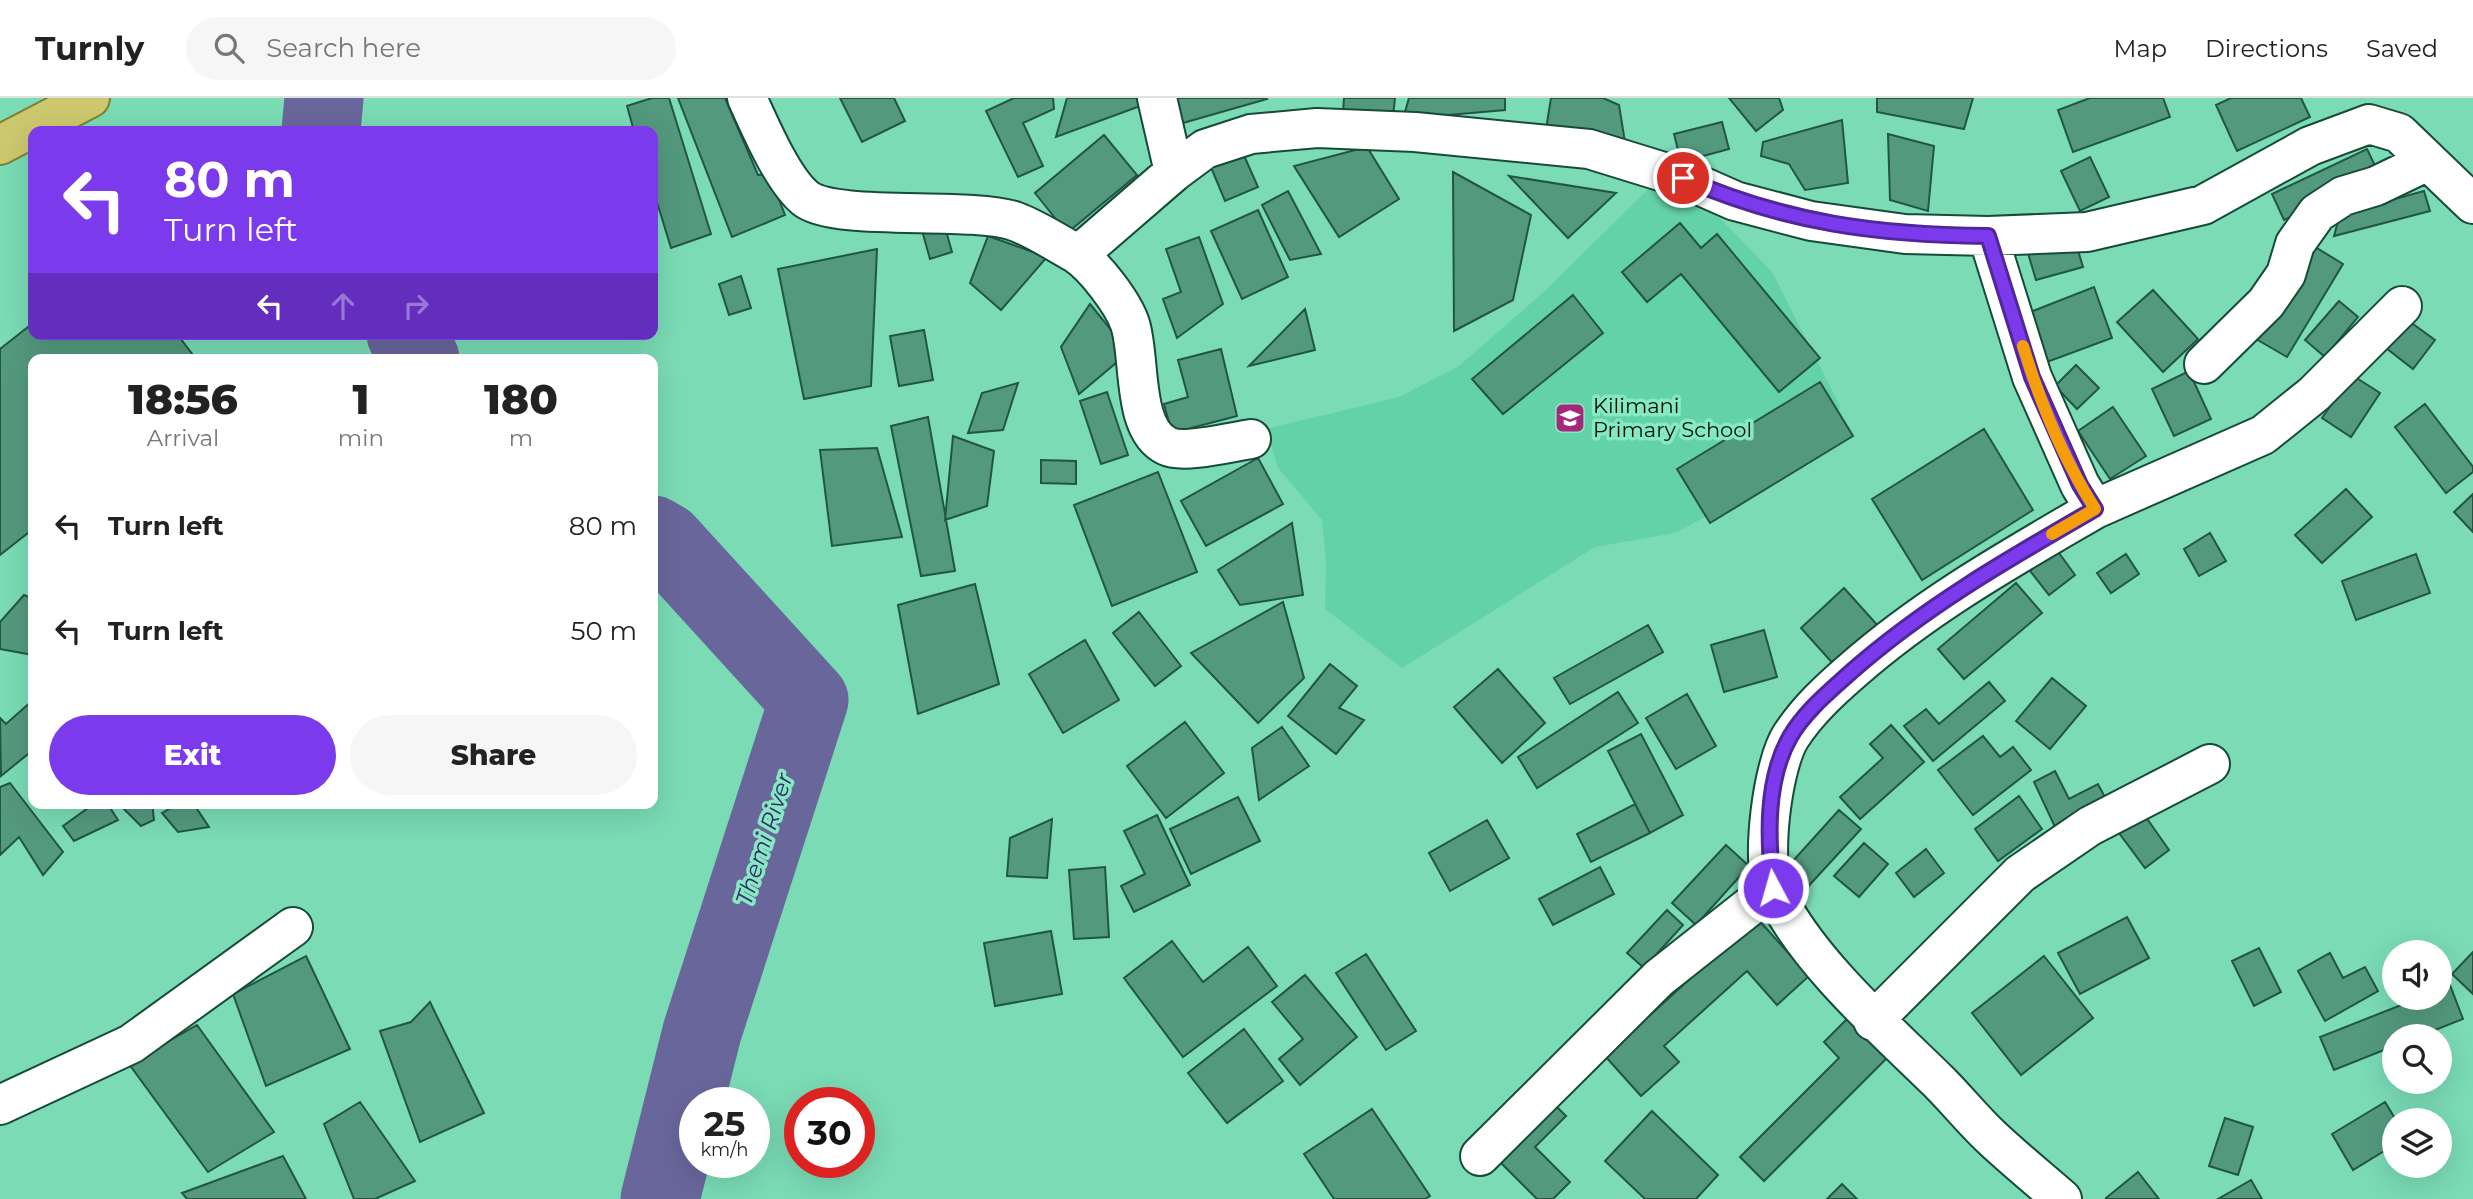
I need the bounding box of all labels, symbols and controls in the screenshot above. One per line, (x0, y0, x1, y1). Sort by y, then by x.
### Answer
search box (186, 17, 676, 80)
text: Turnly (35, 28, 144, 68)
icon: search (210, 29, 248, 67)
text: Search here (266, 32, 421, 64)
text: Map (2114, 34, 2167, 63)
text: Directions (2205, 34, 2328, 63)
text: Saved (2366, 34, 2438, 63)
pin (1653, 148, 1713, 208)
text: 80 m (164, 150, 295, 209)
icon: left (49, 154, 140, 245)
icon: arrive (1664, 159, 1702, 197)
text: Turn left (164, 210, 298, 249)
icon: left (251, 287, 289, 325)
icon: ahead (324, 287, 362, 325)
icon: right (397, 287, 435, 325)
text: 18:56 (128, 373, 238, 425)
text: 1 (352, 373, 369, 425)
text: 180 (484, 373, 558, 425)
place label: Kilimani Primary School (1593, 393, 1752, 442)
school or university icon: Kilimani Primary School (1553, 401, 1587, 435)
text: Arrival (147, 424, 219, 452)
text: min (338, 424, 384, 452)
text: m (509, 424, 533, 452)
icon: left (49, 507, 87, 545)
text: Turn left (108, 510, 224, 542)
text: 80 m (569, 510, 637, 542)
icon: left (49, 612, 87, 650)
text: Turn left (108, 615, 224, 647)
text: 50 m (571, 615, 637, 647)
button: Exit (49, 715, 336, 795)
button: Share (350, 715, 637, 795)
water label: Themi River (729, 769, 799, 909)
position arrow (1736, 851, 1810, 925)
map controls (2382, 940, 2452, 1178)
button: sound (2382, 940, 2452, 1010)
button: search (2382, 1024, 2452, 1094)
speed limit sign: 30 (784, 1087, 875, 1178)
text: 25 (704, 1102, 745, 1145)
button: layers (2382, 1108, 2452, 1178)
text: km/h (700, 1139, 749, 1161)

